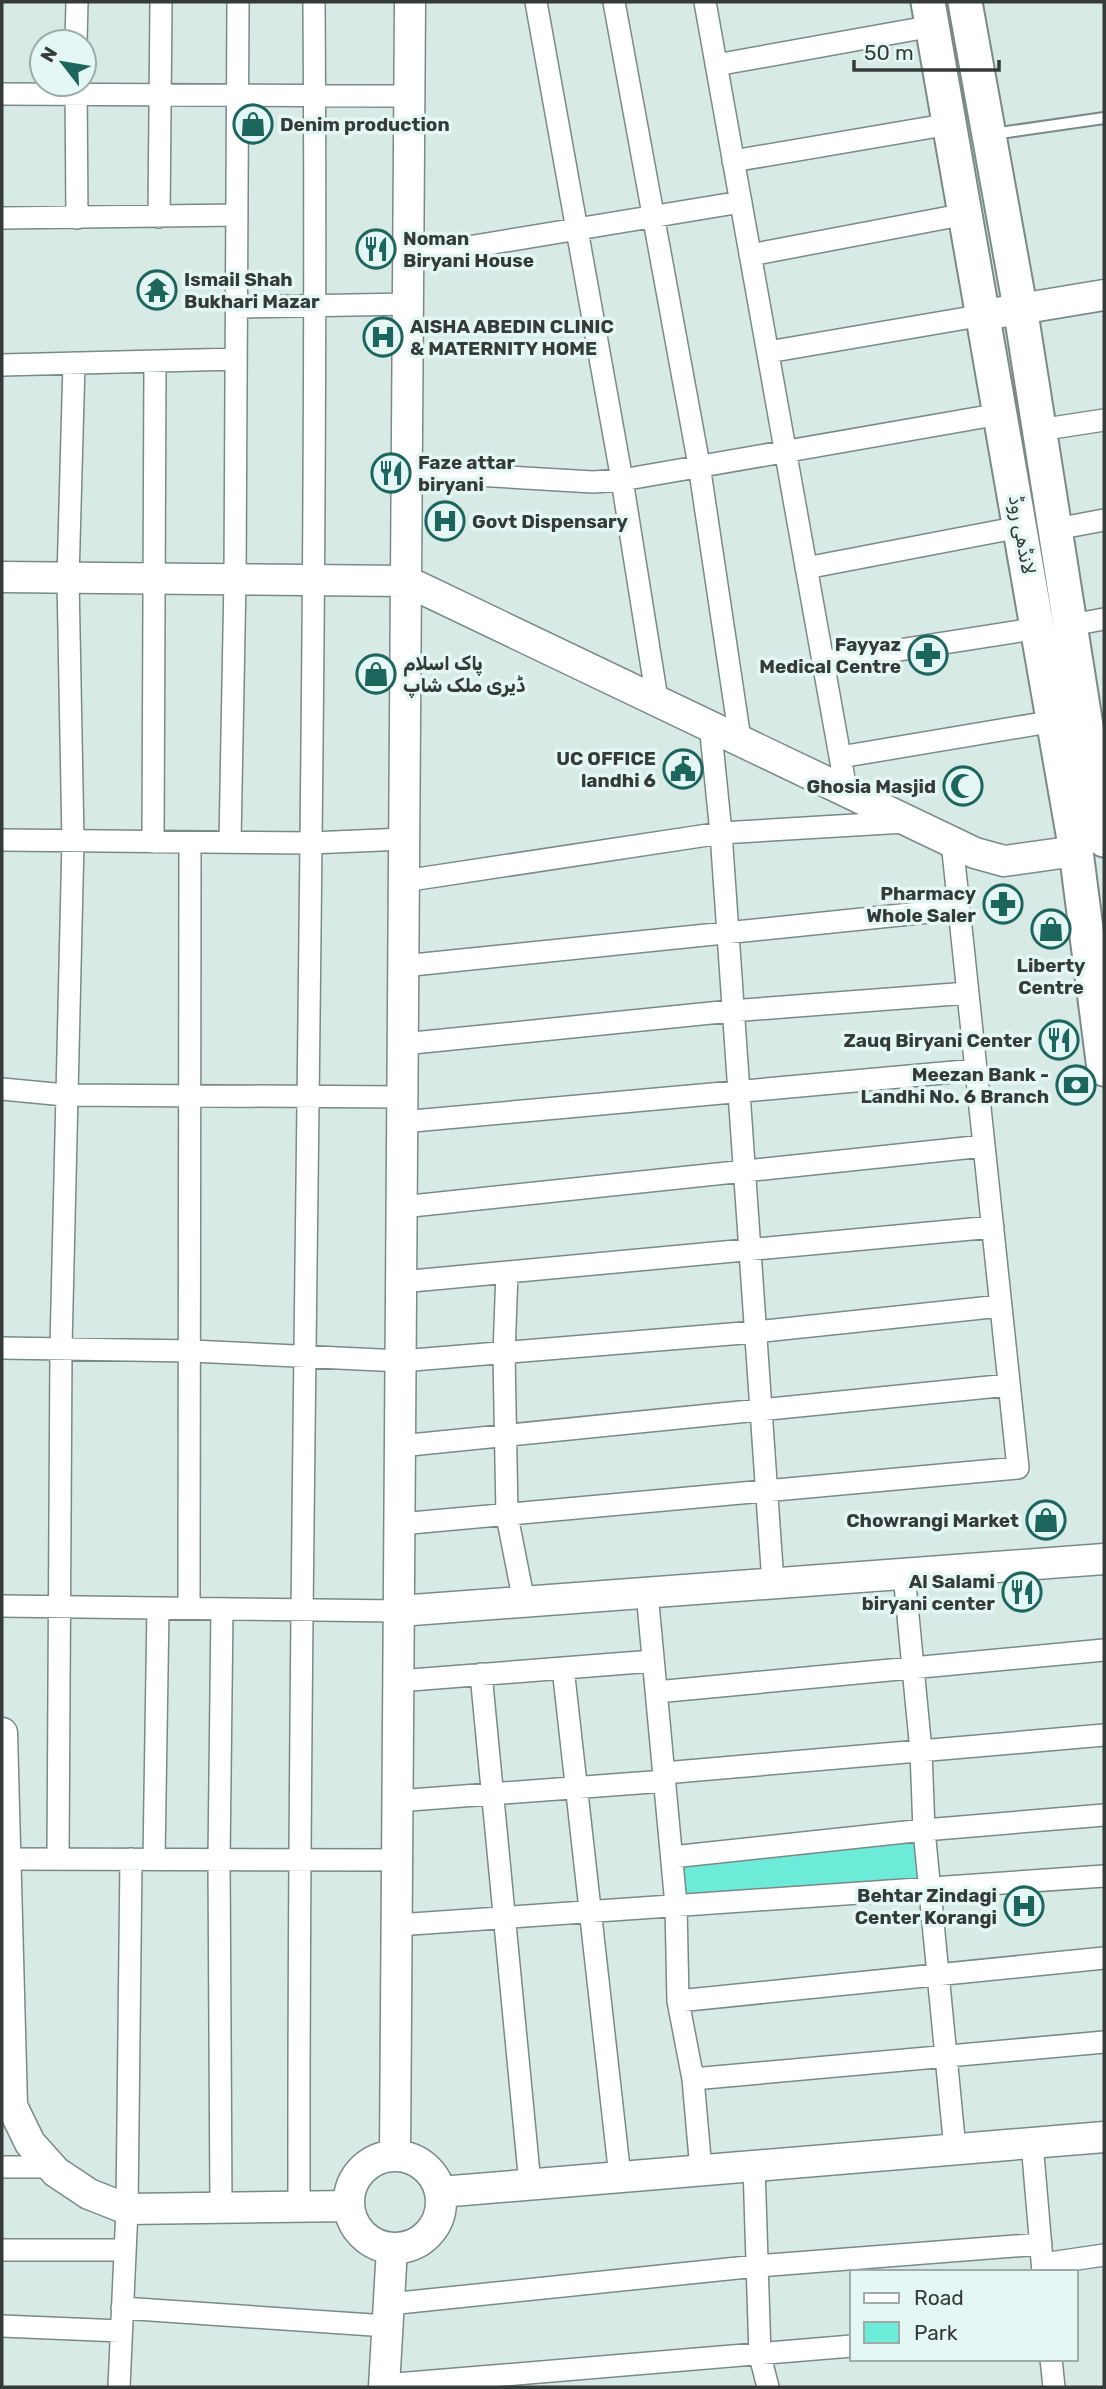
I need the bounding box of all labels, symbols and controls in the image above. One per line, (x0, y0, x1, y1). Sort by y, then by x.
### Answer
north arrow (28, 28, 98, 98)
scale bar (854, 28, 999, 72)
text: 50 m (864, 40, 914, 65)
text: N (35, 43, 62, 66)
shop icon: Denim production (232, 103, 274, 145)
place label: Denim production (280, 113, 450, 136)
place label: Noman Biryani House (403, 227, 534, 272)
restaurant icon: Noman Biryani House (355, 228, 397, 270)
place label: Ismail Shah Bukhari Mazar (184, 268, 320, 313)
temple icon: Ismail Shah Bukhari Mazar (136, 269, 178, 311)
place label: AISHA ABEDIN CLINIC & MATERNITY HOME (410, 315, 614, 360)
hospital icon: AISHA ABEDIN CLINIC & MATERNITY HOME (362, 316, 404, 358)
place label: Faze attar biryani (418, 451, 515, 496)
restaurant icon: Faze attar biryani (370, 452, 412, 494)
street label: لانڈھی روڈ (1004, 494, 1040, 576)
hospital icon: Govt Dispensary (424, 500, 466, 542)
place label: Govt Dispensary (472, 510, 629, 533)
place label: Fayyaz Medical Centre (759, 633, 901, 678)
pharmacy icon: Fayyaz Medical Centre (907, 634, 949, 676)
place label: پاک اسلام ڈیری ملک شاپ (403, 652, 526, 699)
shop icon: پاک اسلام ڈیری ملک شاپ (355, 653, 397, 695)
place label: UC OFFICE landhi 6 (556, 747, 656, 792)
public building icon: UC OFFICE landhi 6 (662, 748, 704, 790)
mosque icon: Ghosia Masjid (942, 765, 984, 807)
place label: Ghosia Masjid (807, 775, 936, 798)
place label: Pharmacy Whole Saler (866, 882, 977, 927)
pharmacy icon: Pharmacy Whole Saler (982, 883, 1024, 925)
shop icon: Liberty Centre (1030, 908, 1072, 950)
place label: Liberty Centre (1017, 954, 1086, 999)
restaurant icon: Zauq Biryani Center (1038, 1019, 1080, 1061)
place label: Zauq Biryani Center (843, 1029, 1032, 1052)
place label: Meezan Bank - Landhi No. 6 Branch (861, 1063, 1049, 1108)
bank icon: Meezan Bank - Landhi No. 6 Branch (1055, 1064, 1097, 1106)
shop icon: Chowrangi Market (1025, 1499, 1067, 1541)
place label: Chowrangi Market (846, 1509, 1019, 1532)
place label: Al Salami biryani center (862, 1570, 995, 1615)
restaurant icon: Al Salami biryani center (1001, 1571, 1043, 1613)
place label: Behtar Zindagi Center Korangi (855, 1884, 997, 1929)
hospital icon: Behtar Zindagi Center Korangi (1003, 1885, 1045, 1927)
legend (850, 2270, 1078, 2361)
text: Road (914, 2285, 964, 2310)
text: Park (914, 2320, 958, 2345)

